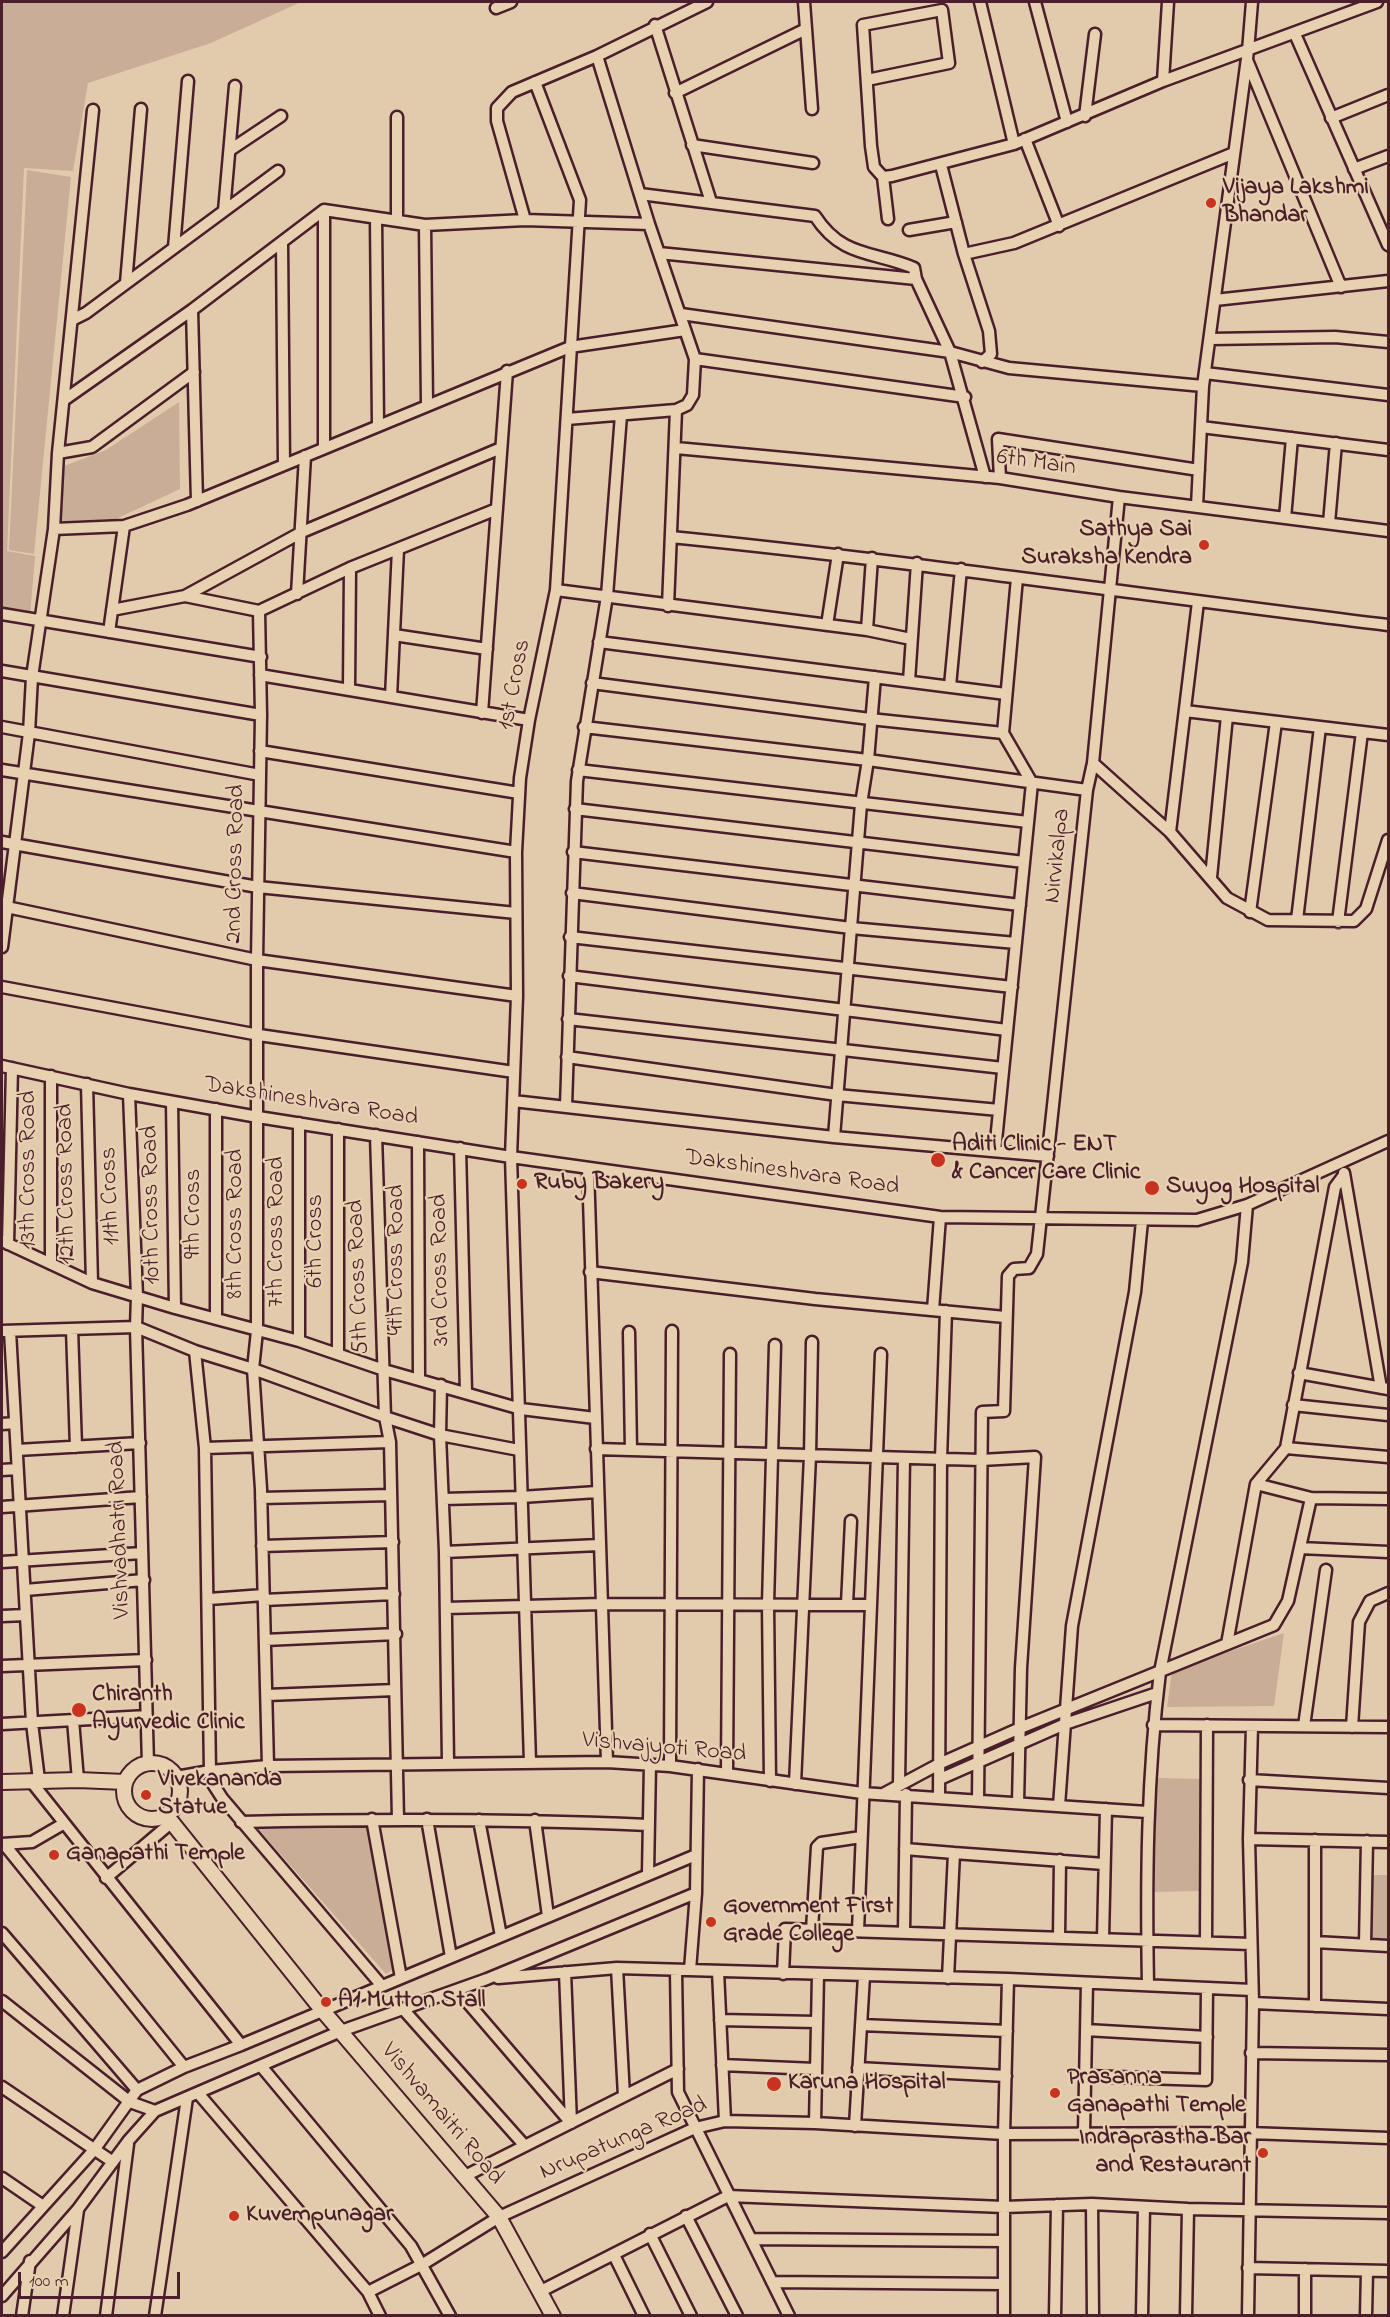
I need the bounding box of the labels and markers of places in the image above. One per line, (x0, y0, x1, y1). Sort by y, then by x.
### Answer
place label: Vijaya Lakshmi Bhandar (1223, 175, 1369, 231)
marker: Vijaya Lakshmi Bhandar (1204, 196, 1218, 210)
place label: Sathya Sai Suraksha Kendra (1021, 517, 1192, 573)
marker: Sathya Sai Suraksha Kendra (1197, 538, 1211, 552)
place label: Aditi Clinic - ENT & Cancer Care Clinic (952, 1132, 1140, 1188)
marker: Aditi Clinic - ENT & Cancer Care Clinic (929, 1151, 947, 1169)
place label: Ruby Bakery (534, 1170, 664, 1198)
place label: Suyog Hospital (1166, 1174, 1319, 1202)
marker: Ruby Bakery (515, 1177, 529, 1191)
marker: Suyog Hospital (1143, 1179, 1161, 1197)
place label: Chiranth Ayurvedic Clinic (92, 1682, 245, 1738)
marker: Chiranth Ayurvedic Clinic (70, 1701, 88, 1719)
place label: Vivekananda Statue (158, 1767, 282, 1823)
marker: Vivekananda Statue (139, 1788, 153, 1802)
place label: Ganapathi Temple (66, 1841, 245, 1869)
marker: Ganapathi Temple (47, 1848, 61, 1862)
place label: Government First Grade College (723, 1894, 893, 1950)
marker: Government First Grade College (704, 1915, 718, 1929)
place label: A1 Mutton Stall (338, 1988, 486, 2016)
marker: A1 Mutton Stall (319, 1995, 333, 2009)
place label: Prasanna Ganapathi Temple (1067, 2065, 1246, 2121)
place label: Karuna Hospital (788, 2070, 946, 2098)
marker: Karuna Hospital (765, 2075, 783, 2093)
marker: Prasanna Ganapathi Temple (1048, 2086, 1062, 2100)
place label: Indraprastha Bar and Restaurant (1079, 2125, 1251, 2181)
marker: Indraprastha Bar and Restaurant (1256, 2146, 1270, 2160)
place label: Kuvempunagar (246, 2202, 393, 2230)
marker: Kuvempunagar (227, 2209, 241, 2223)

